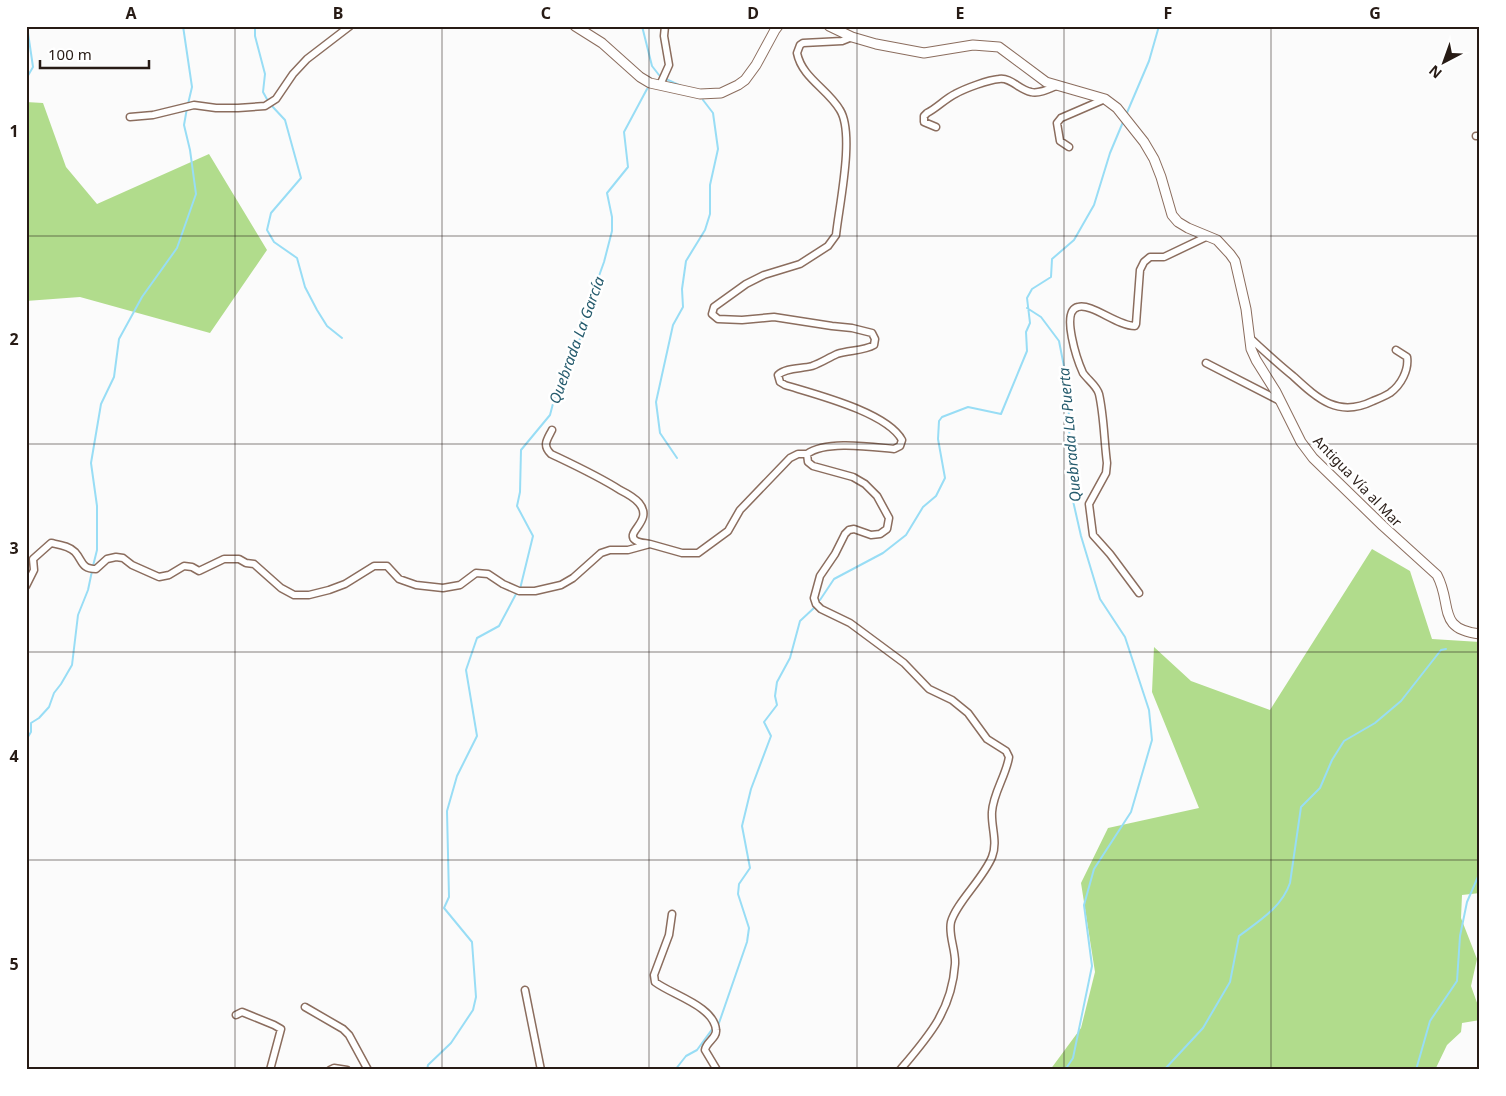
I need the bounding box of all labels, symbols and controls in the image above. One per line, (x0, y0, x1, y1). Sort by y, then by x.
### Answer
text: A (125, 2, 137, 24)
text: B (333, 2, 343, 24)
text: C (541, 2, 551, 24)
text: D (747, 2, 759, 24)
text: E (956, 2, 965, 24)
text: F (1164, 2, 1172, 24)
text: G (1369, 2, 1381, 24)
scale bar (40, 38, 149, 70)
north arrow (1418, 38, 1468, 88)
text: 100 m (48, 44, 92, 64)
text: N (1425, 61, 1446, 83)
text: 1 (9, 120, 19, 142)
water label: Quebrada La García (544, 273, 608, 406)
text: 2 (9, 328, 19, 350)
water label: Quebrada La Puerta (1053, 367, 1085, 503)
street label: Antigua Vía al Mar (1309, 431, 1407, 531)
text: 3 (9, 537, 19, 559)
text: 4 (9, 745, 19, 767)
text: 5 (9, 953, 19, 975)

